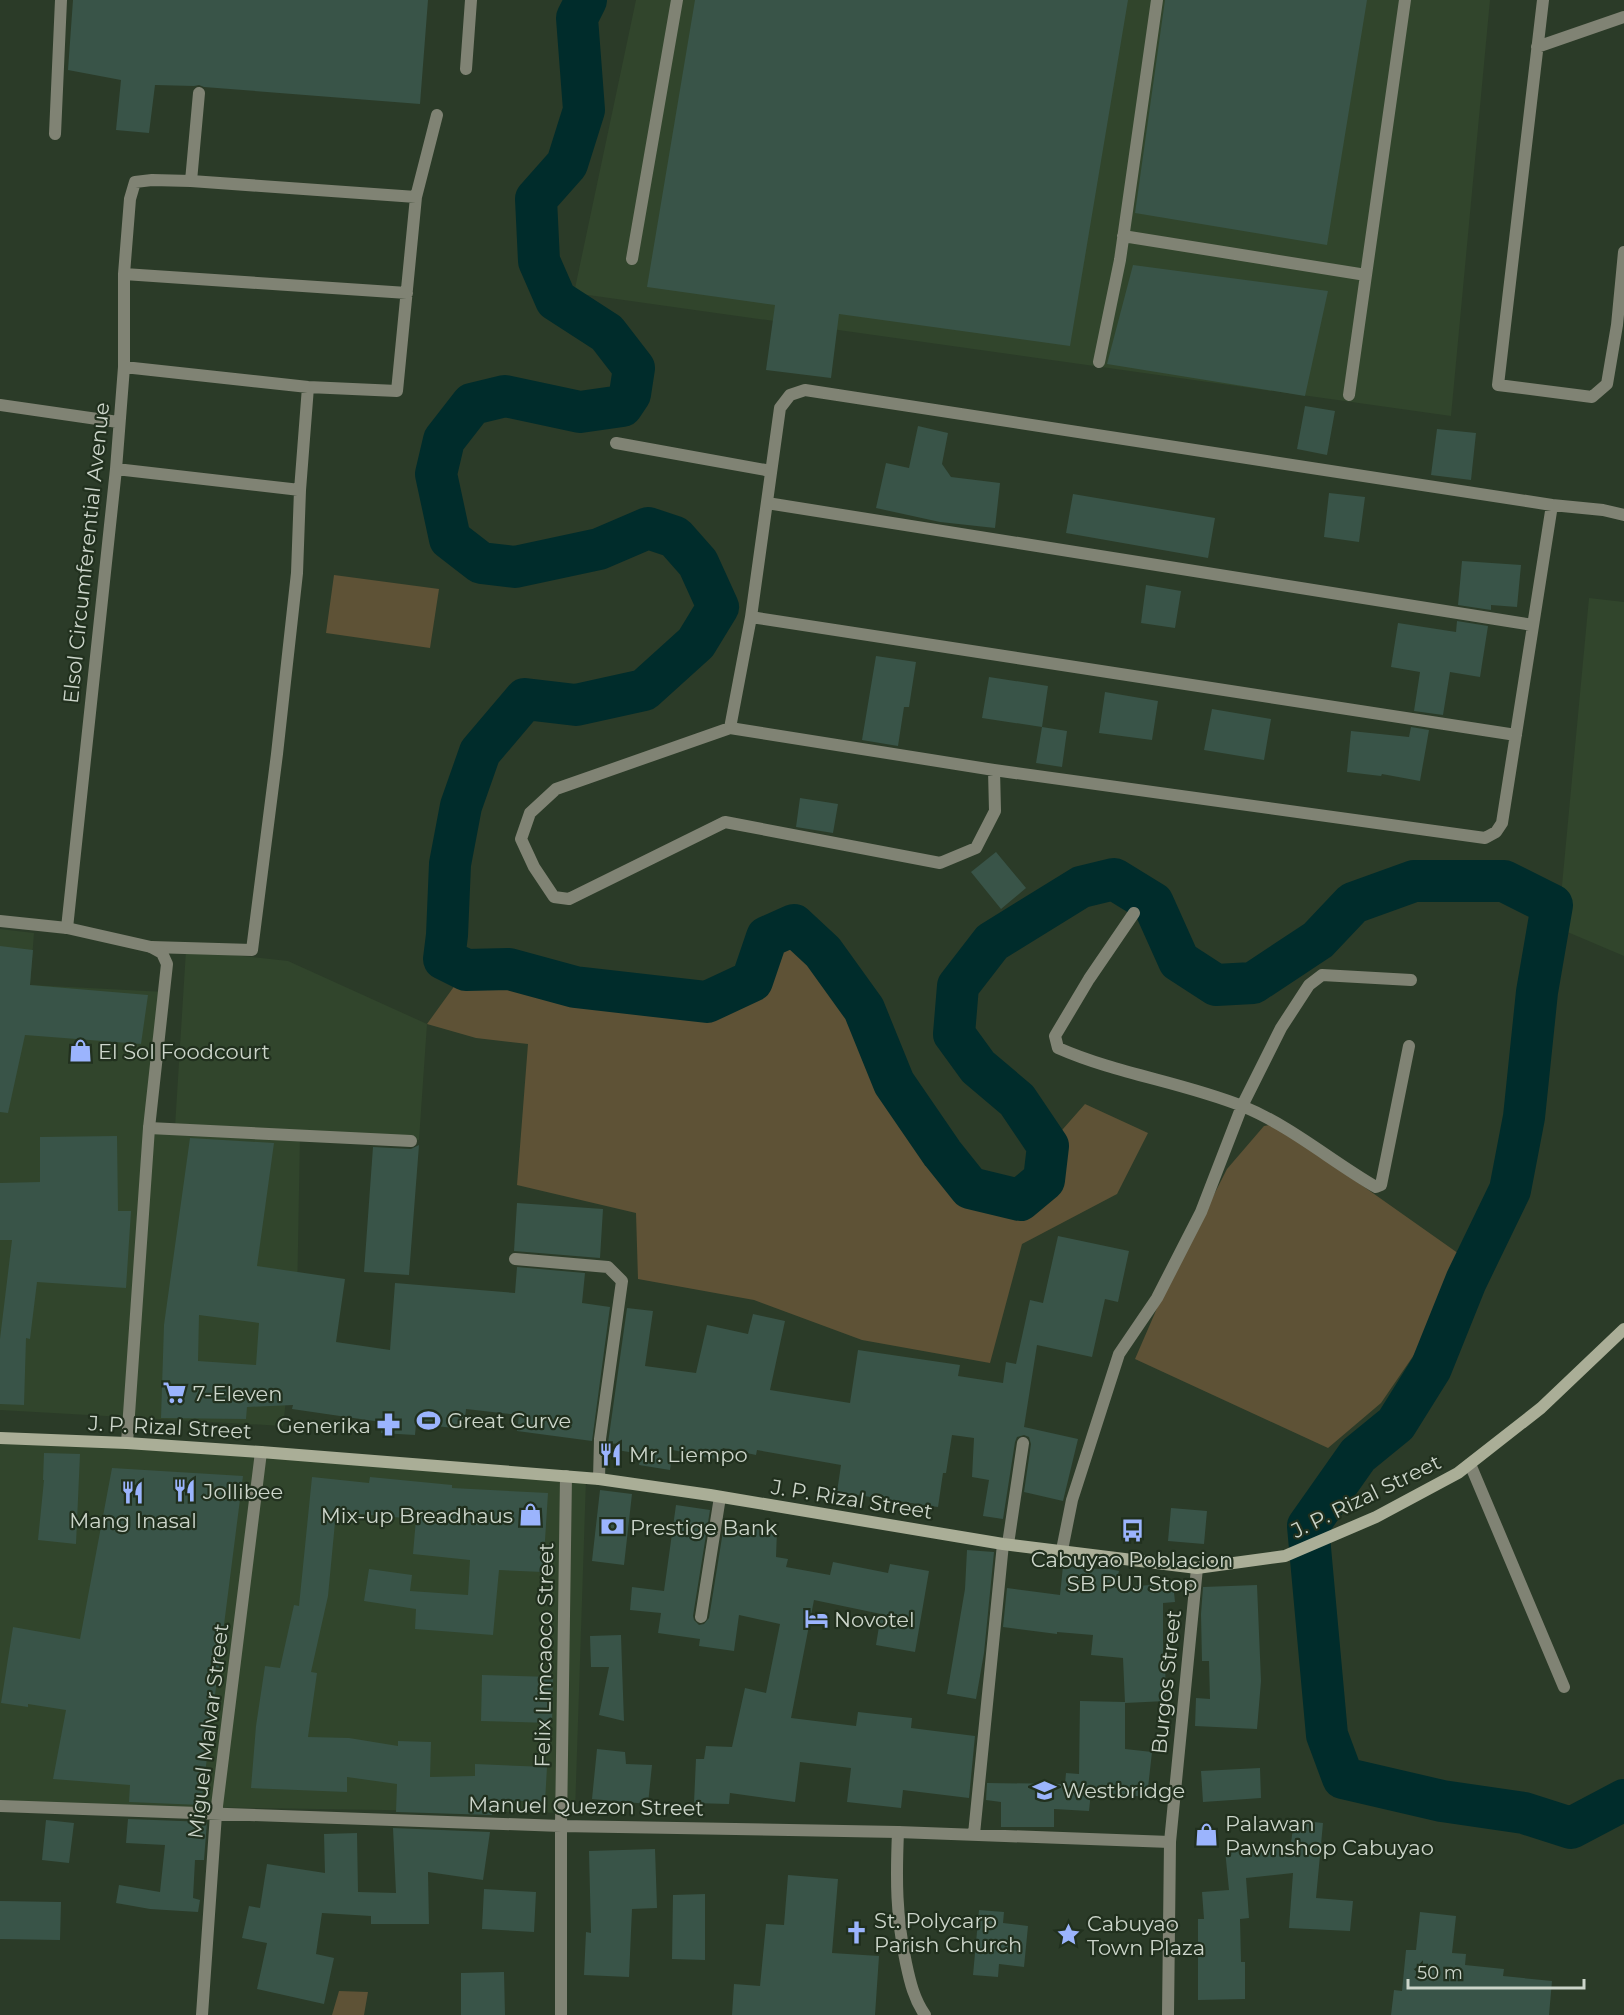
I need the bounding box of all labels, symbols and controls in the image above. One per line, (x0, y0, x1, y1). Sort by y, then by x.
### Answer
street label: Elsol Circumferential Avenue (58, 401, 114, 705)
shop icon: El Sol Foodcourt (67, 1038, 93, 1064)
place label: El Sol Foodcourt (98, 1039, 270, 1064)
supermarket icon: 7-Eleven (162, 1380, 188, 1406)
place label: 7-Eleven (193, 1381, 282, 1406)
sports icon: Great Curve (416, 1407, 442, 1433)
place label: Great Curve (447, 1408, 571, 1433)
street label: J. P. Rizal Street (87, 1410, 252, 1444)
pharmacy icon: Generika (376, 1412, 402, 1438)
place label: Generika (277, 1413, 371, 1438)
restaurant icon: Mr. Liempo (598, 1441, 624, 1467)
place label: Mr. Liempo (629, 1442, 748, 1467)
street label: J. P. Rizal Street (1286, 1449, 1445, 1543)
street label: J. P. Rizal Street (768, 1474, 935, 1524)
restaurant icon: Jollibee (172, 1478, 198, 1504)
restaurant icon: Mang Inasal (120, 1479, 146, 1505)
place label: Jollibee (202, 1479, 283, 1504)
shop icon: Mix-up Breadhaus (518, 1502, 544, 1528)
place label: Mix-up Breadhaus (321, 1503, 513, 1528)
place label: Mang Inasal (69, 1508, 197, 1533)
bank icon: Prestige Bank (599, 1514, 625, 1540)
place label: Prestige Bank (630, 1515, 778, 1540)
bus stop icon: Cabuyao Poblacion SB PUJ Stop (1119, 1518, 1145, 1544)
street label: Felix Limcaoco Street (530, 1542, 558, 1768)
place label: Cabuyao Poblacion SB PUJ Stop (1031, 1547, 1233, 1596)
hotel icon: Novotel (803, 1606, 829, 1632)
place label: Novotel (834, 1607, 915, 1632)
street label: Burgos Street (1146, 1609, 1186, 1755)
street label: Miguel Malvar Street (182, 1622, 234, 1840)
school or university icon: Westbridge (1031, 1777, 1057, 1803)
place label: Westbridge (1062, 1778, 1185, 1803)
street label: Manuel Quezon Street (468, 1791, 704, 1821)
place label: Palawan Pawnshop Cabuyao (1225, 1811, 1434, 1860)
shop icon: Palawan Pawnshop Cabuyao (1194, 1822, 1220, 1848)
place label: St. Polycarp Parish Church (874, 1908, 1022, 1957)
place label: Cabuyao Town Plaza (1087, 1911, 1205, 1960)
church icon: St. Polycarp Parish Church (843, 1919, 869, 1945)
place icon: Cabuyao Town Plaza (1056, 1922, 1082, 1948)
scale bar (1408, 1952, 1584, 1990)
text: 50 m (1417, 1962, 1463, 1984)

